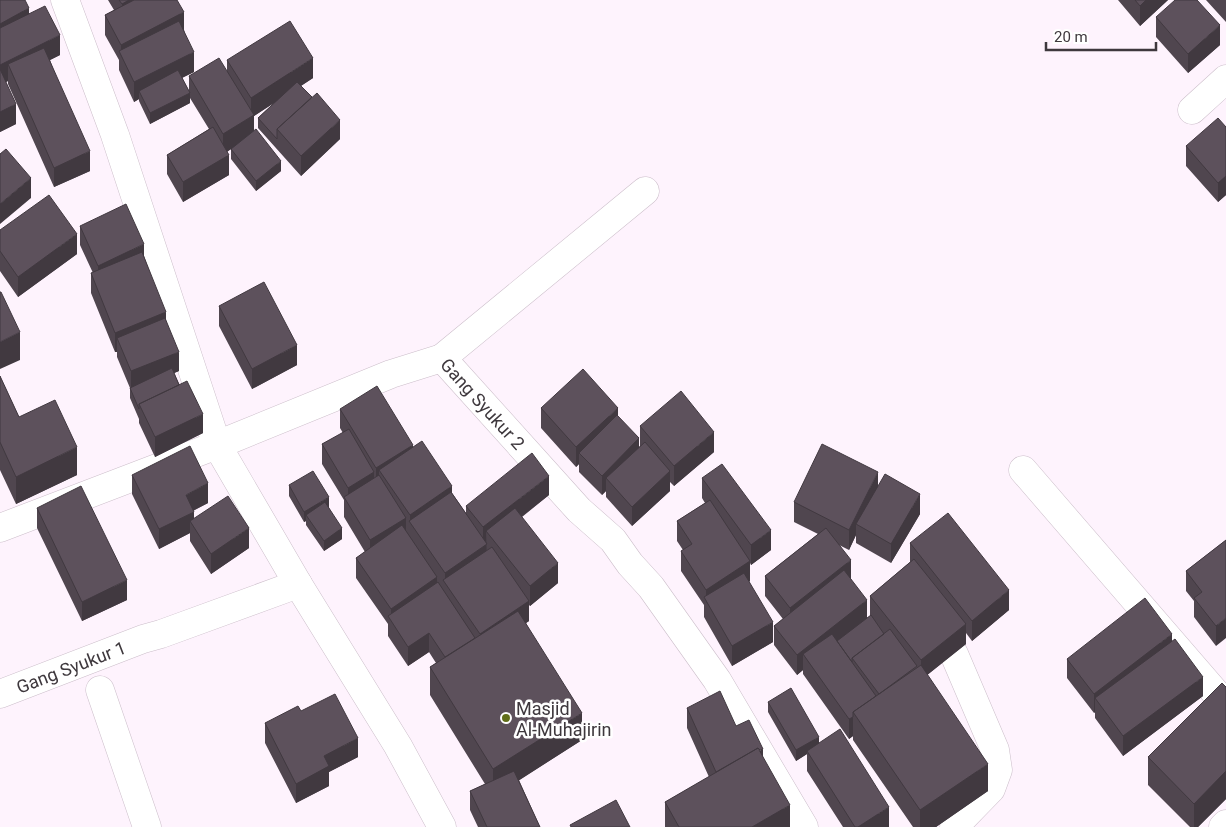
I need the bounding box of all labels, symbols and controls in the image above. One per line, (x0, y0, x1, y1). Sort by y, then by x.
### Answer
scale bar (1046, 20, 1156, 52)
text: 20 m (1054, 28, 1088, 46)
street label: Gang Syukur 2 (437, 354, 530, 453)
street label: Gang Syukur 1 (13, 636, 129, 697)
place label: Masjid Al-Muhajirin (516, 698, 612, 740)
marker: Masjid Al-Muhajirin (500, 712, 512, 724)

